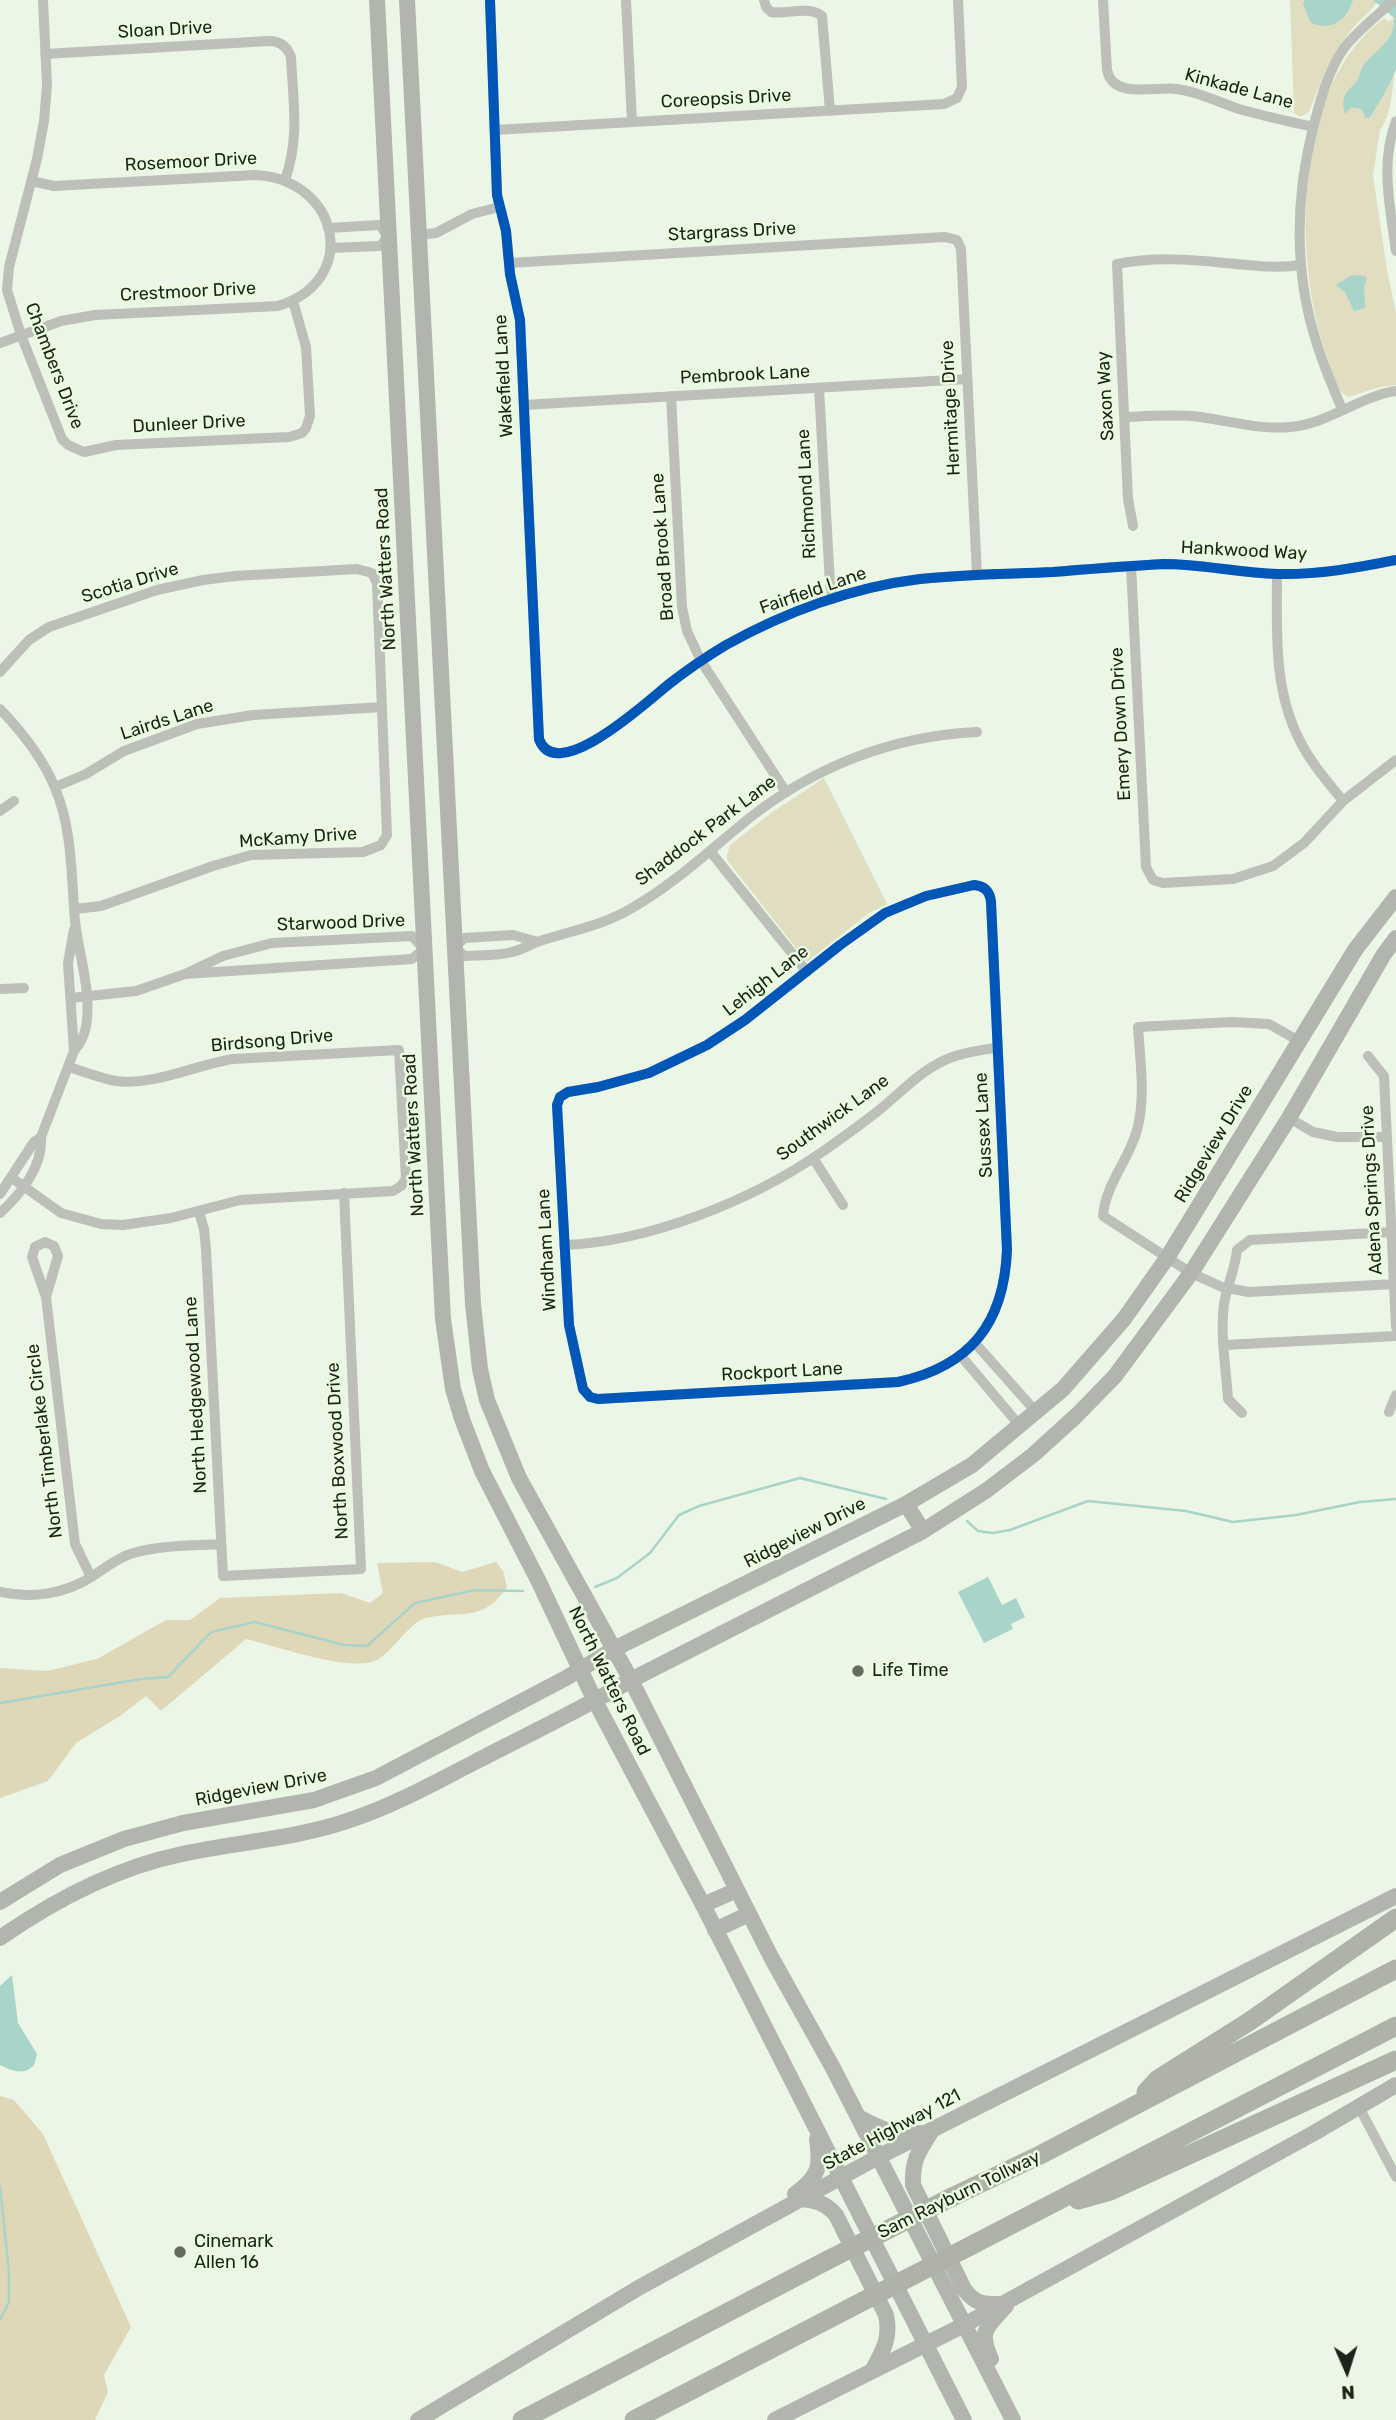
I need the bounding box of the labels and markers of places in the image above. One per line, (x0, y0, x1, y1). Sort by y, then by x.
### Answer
place label: Life Time (872, 1660, 949, 1682)
marker: Life Time (850, 1663, 866, 1679)
place label: Cinemark Allen 16 (194, 2231, 273, 2274)
marker: Cinemark Allen 16 (172, 2244, 188, 2260)

